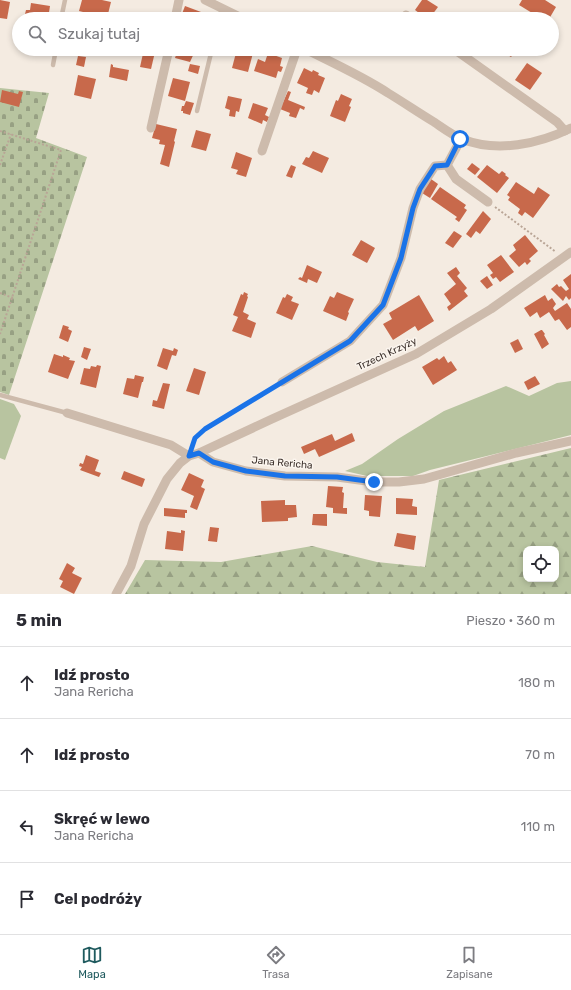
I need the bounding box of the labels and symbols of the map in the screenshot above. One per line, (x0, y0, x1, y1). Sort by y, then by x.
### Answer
route start (451, 130, 469, 148)
street label: Trzech Krzyży (355, 335, 419, 373)
street label: Jana Rericha (251, 454, 313, 472)
route end (365, 473, 383, 491)

